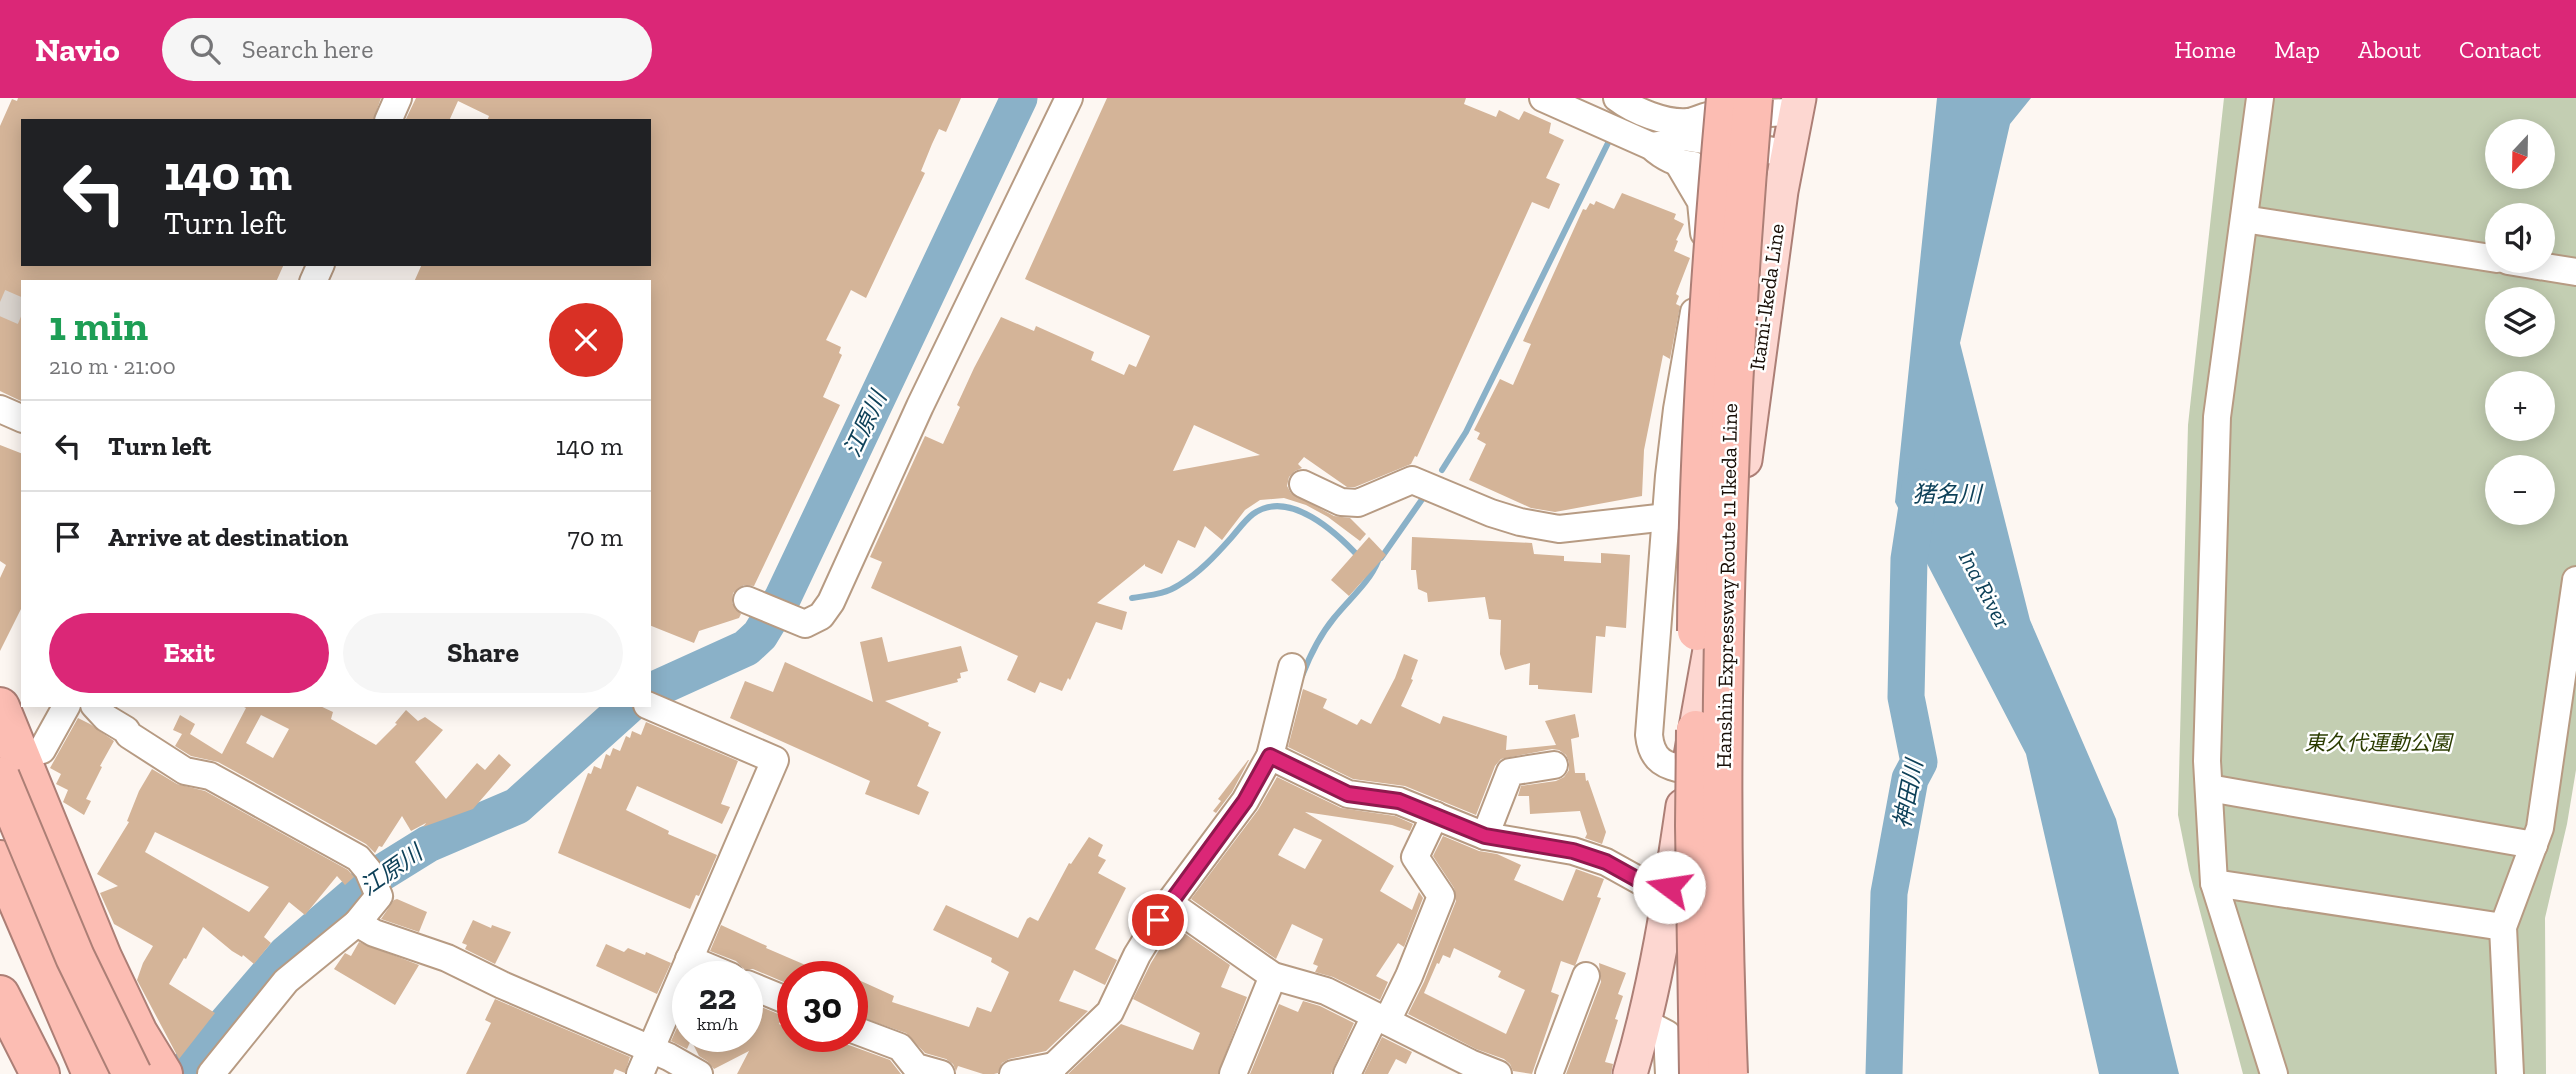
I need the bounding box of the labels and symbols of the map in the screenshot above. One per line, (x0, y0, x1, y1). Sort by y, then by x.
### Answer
north arrow (2485, 119, 2555, 189)
street label: Itami-Ikeda Line (1744, 222, 1789, 372)
water label: 江原川 (838, 384, 894, 461)
street label: Hanshin Expressway Route 11 Ikeda Line (1711, 403, 1742, 769)
water label: 猪名川 (1913, 480, 1985, 508)
water label: Ina River (1953, 546, 2017, 633)
park label: 東久代運動公園 (2305, 730, 2454, 755)
water label: 神田川 (1888, 755, 1929, 831)
water label: 江原川 (355, 837, 430, 901)
position arrow (1632, 850, 1706, 924)
pin (1128, 890, 1188, 950)
speed limit sign: 30 (777, 961, 868, 1052)

